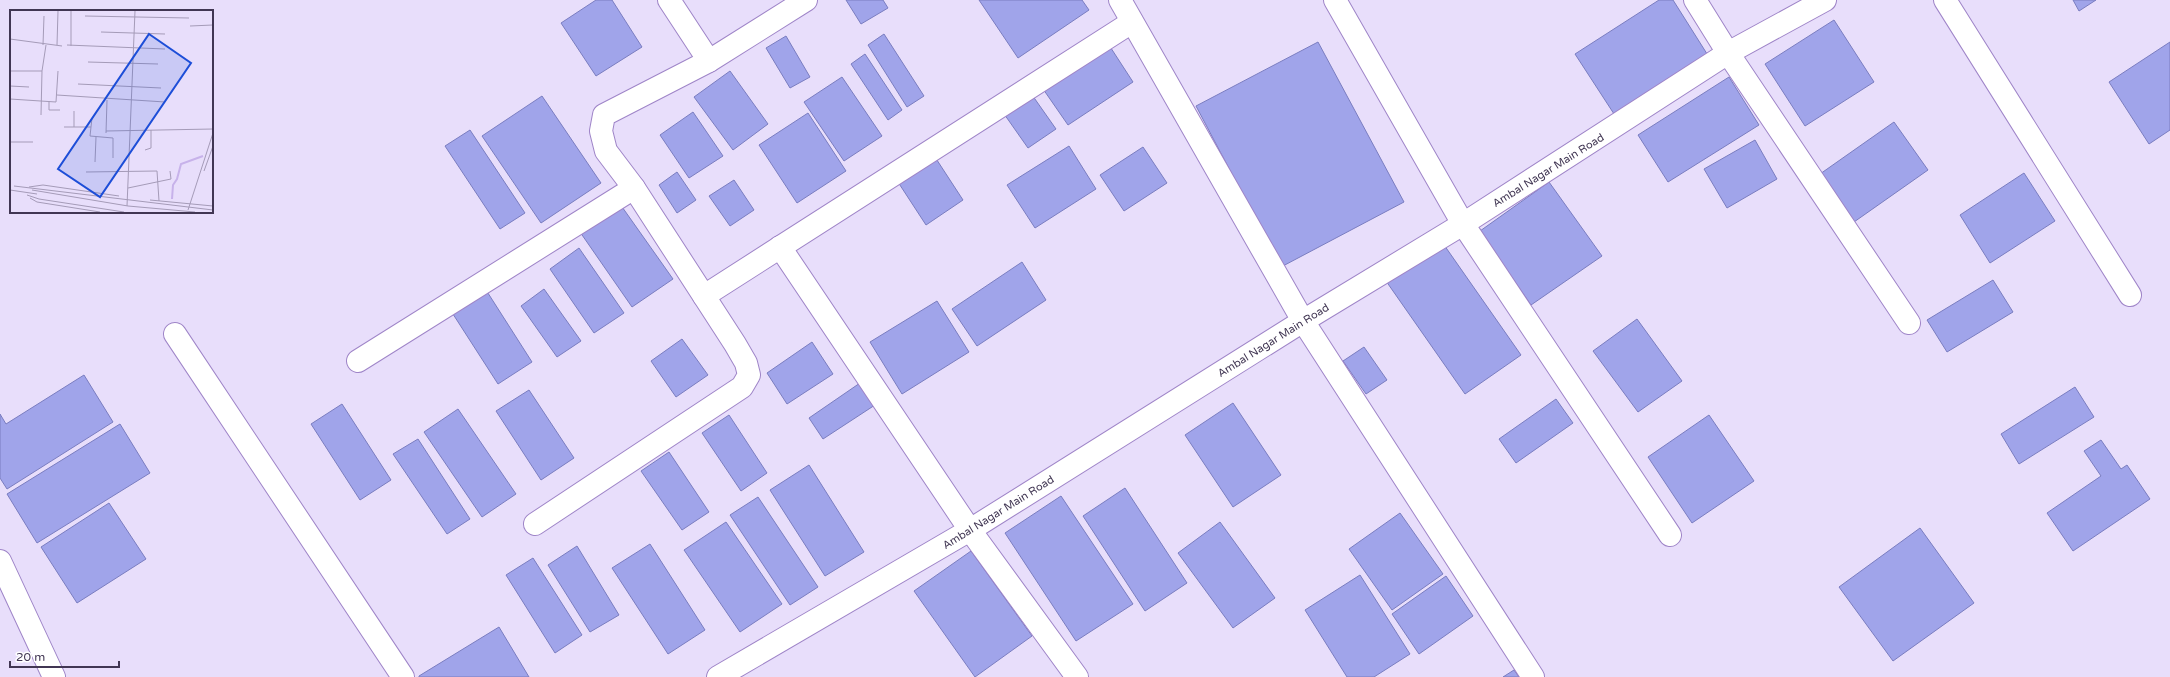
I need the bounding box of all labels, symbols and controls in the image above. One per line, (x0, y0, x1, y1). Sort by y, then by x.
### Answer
inset map (10, 10, 213, 213)
street label: Ambal Nagar Main Road (1490, 131, 1606, 210)
street label: Ambal Nagar Main Road (1215, 301, 1331, 380)
street label: Ambal Nagar Main Road (940, 473, 1056, 552)
scale bar (10, 643, 119, 669)
text: 20 m (16, 650, 45, 664)

